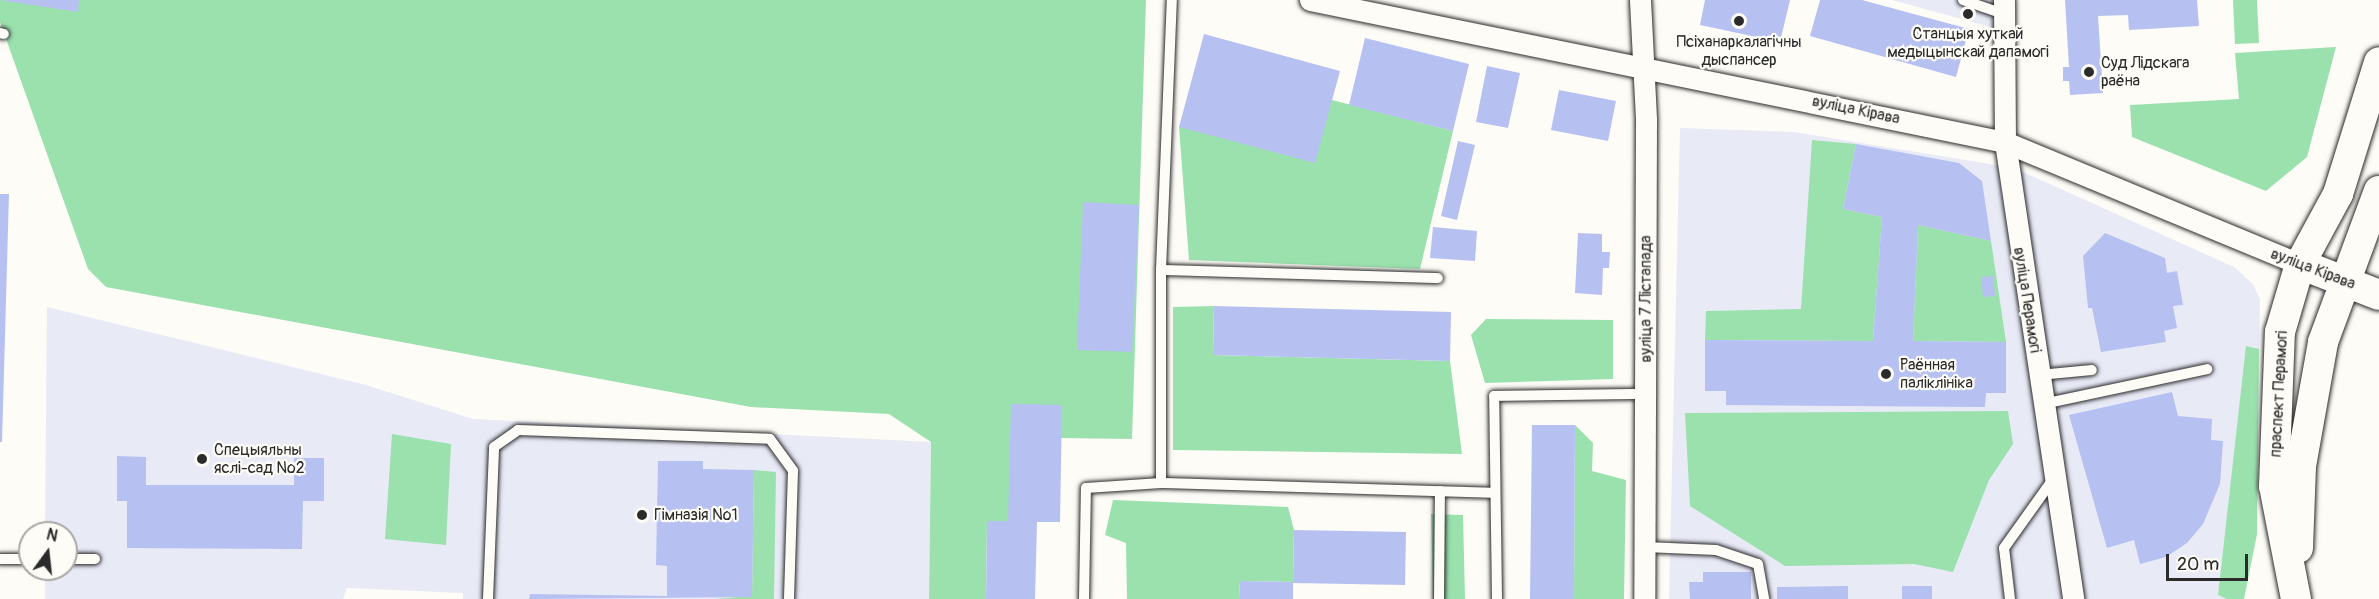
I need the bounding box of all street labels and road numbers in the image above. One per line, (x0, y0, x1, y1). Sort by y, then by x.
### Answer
street label: вуліца Кірава (1810, 91, 1902, 129)
street label: вуліца 7 Лістапада (1636, 235, 1656, 363)
street label: вуліца Кірава (2268, 244, 2358, 294)
street label: вуліца Перамогі (2009, 246, 2045, 354)
street label: праспект Перамогі (2266, 330, 2292, 458)

